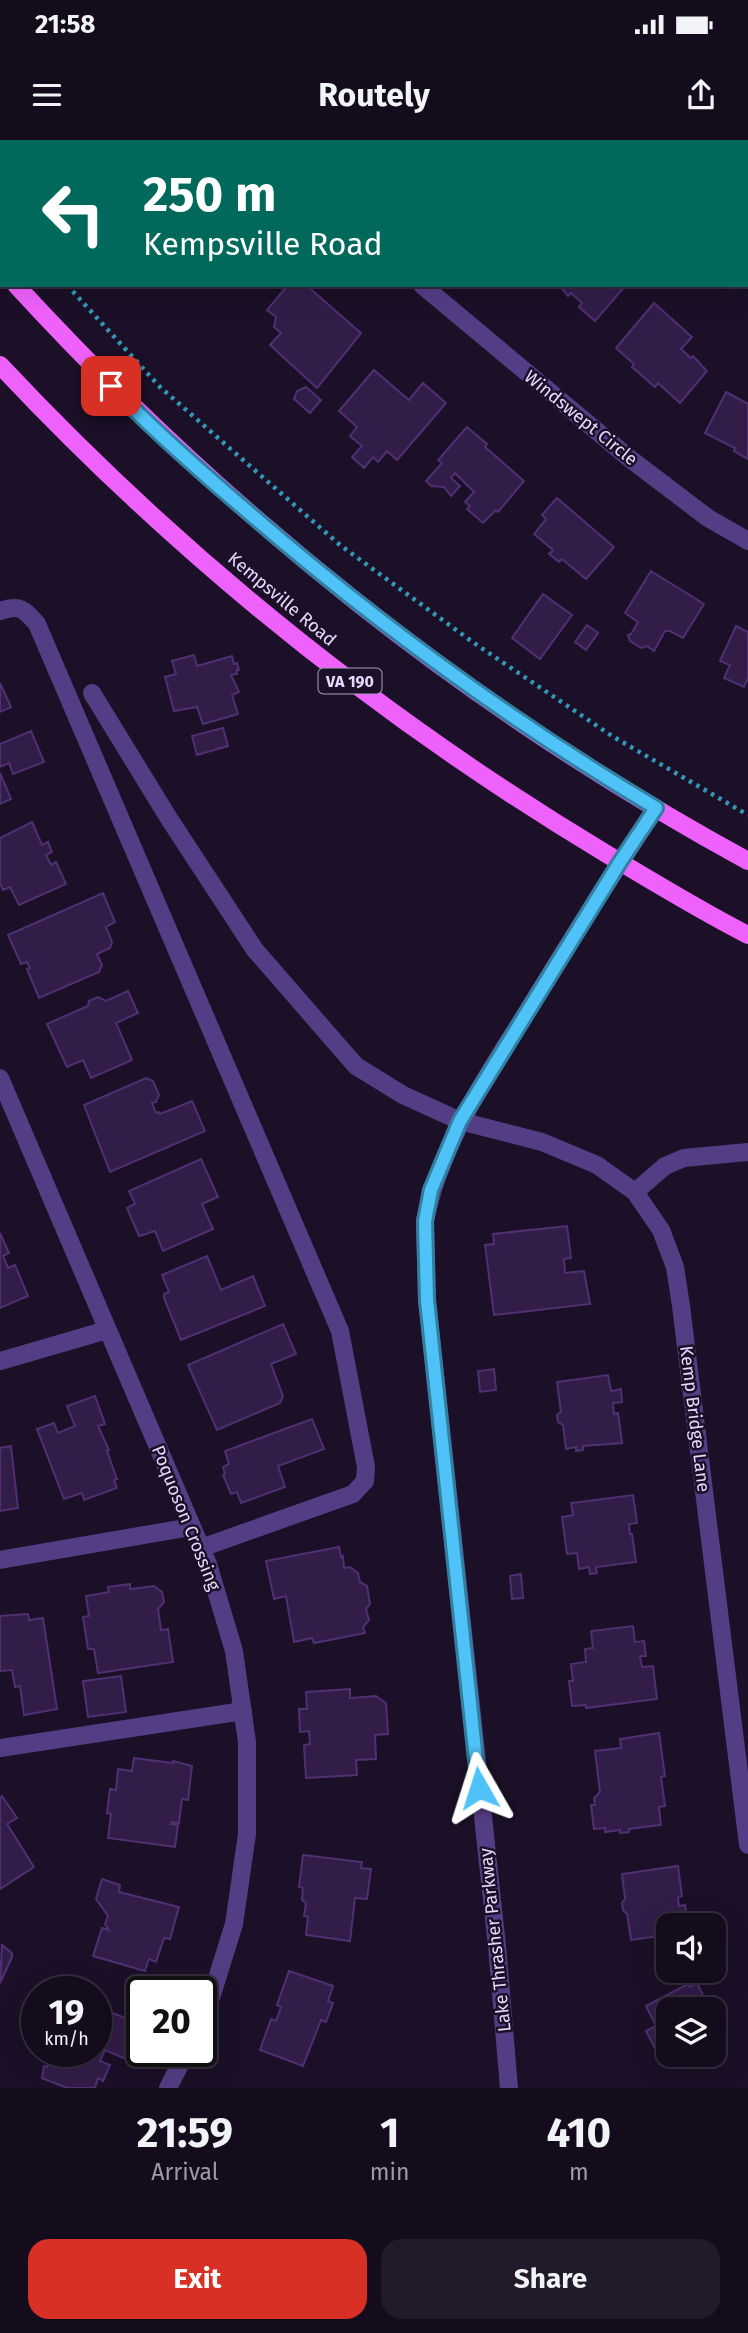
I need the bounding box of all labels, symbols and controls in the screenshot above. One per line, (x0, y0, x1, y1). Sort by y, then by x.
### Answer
text: 21:58 (35, 9, 95, 40)
icon: menu (28, 76, 66, 114)
text: Routely (318, 76, 430, 114)
icon: share (682, 76, 720, 114)
text: 250 m (143, 165, 276, 224)
icon: left (28, 168, 119, 259)
text: Kempsville Road (143, 225, 383, 263)
pin (81, 356, 141, 416)
street label: Windswept Circle (520, 366, 642, 470)
icon: arrive (92, 367, 130, 405)
street label: Kempsville Road (223, 547, 341, 651)
road number: VA 190 (318, 668, 382, 694)
street label: Kemp Bridge Lane (675, 1345, 715, 1493)
street label: Poquoson Crossing (147, 1442, 225, 1594)
position arrow (442, 1751, 516, 1825)
street label: Lake Thrasher Parkway (474, 1847, 516, 2033)
map controls (656, 1913, 726, 2067)
button: sound (656, 1913, 726, 1983)
speed limit sign: 20 (126, 1976, 217, 2067)
text: 19 (49, 1991, 84, 2033)
button: layers (656, 1997, 726, 2067)
text: km/h (44, 2028, 89, 2050)
text: 21:59 (137, 2108, 233, 2158)
text: 1 (380, 2108, 399, 2158)
text: 410 (546, 2108, 611, 2158)
text: Arrival (151, 2158, 219, 2186)
text: min (370, 2158, 410, 2186)
text: m (569, 2158, 589, 2186)
button: Exit (28, 2239, 367, 2319)
button: Share (381, 2239, 720, 2319)

